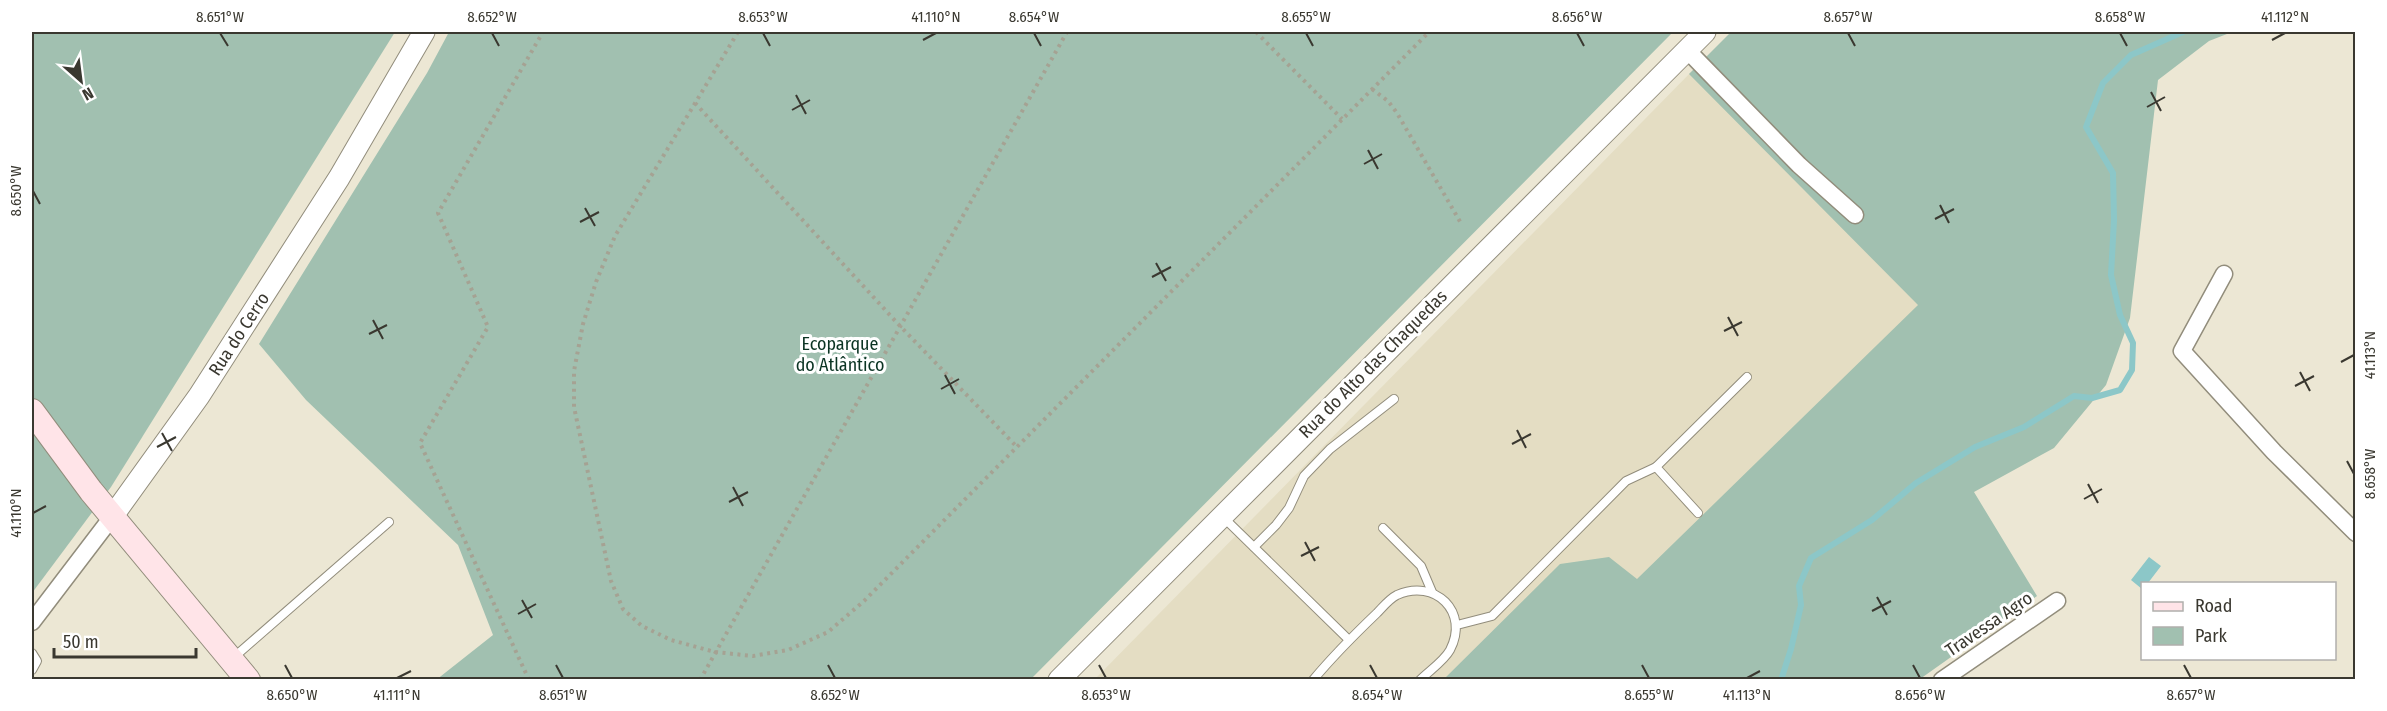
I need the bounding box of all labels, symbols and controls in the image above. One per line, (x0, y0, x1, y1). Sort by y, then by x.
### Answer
text: 8.651°W (196, 8, 244, 26)
text: 8.652°W (467, 8, 517, 26)
text: 8.653°W (738, 8, 788, 26)
text: 41.110°N (911, 8, 961, 26)
text: 8.654°W (1009, 8, 1059, 26)
text: 8.655°W (1281, 8, 1331, 26)
text: 8.656°W (1552, 8, 1602, 26)
text: 8.657°W (1824, 8, 1872, 26)
text: 8.658°W (2095, 8, 2145, 26)
text: 41.112°N (2261, 8, 2309, 26)
north arrow (51, 51, 111, 111)
text: N (79, 83, 97, 104)
text: 8.650°W (7, 166, 25, 216)
street label: Rua do Alto das Chaquedas (1294, 285, 1452, 443)
street label: Rua do Cerro (204, 288, 274, 380)
text: 41.113°N (2361, 331, 2379, 379)
park label: Ecoparque do Atlântico (796, 333, 884, 376)
text: 8.658°W (2361, 449, 2379, 499)
text: 41.110°N (7, 488, 25, 538)
legend (2141, 582, 2336, 660)
street label: Travessa Agro (1941, 587, 2037, 661)
text: Road (2195, 595, 2232, 617)
scale bar (54, 621, 196, 659)
text: Park (2195, 625, 2228, 647)
text: 50 m (63, 631, 99, 653)
text: 8.650°W (267, 686, 317, 704)
text: 41.111°N (373, 686, 421, 704)
text: 8.651°W (539, 686, 587, 704)
text: 8.652°W (810, 686, 860, 704)
text: 8.653°W (1081, 686, 1131, 704)
text: 8.654°W (1352, 686, 1402, 704)
text: 8.655°W (1624, 686, 1674, 704)
text: 41.113°N (1723, 686, 1771, 704)
text: 8.656°W (1895, 686, 1945, 704)
text: 8.657°W (2167, 686, 2215, 704)

